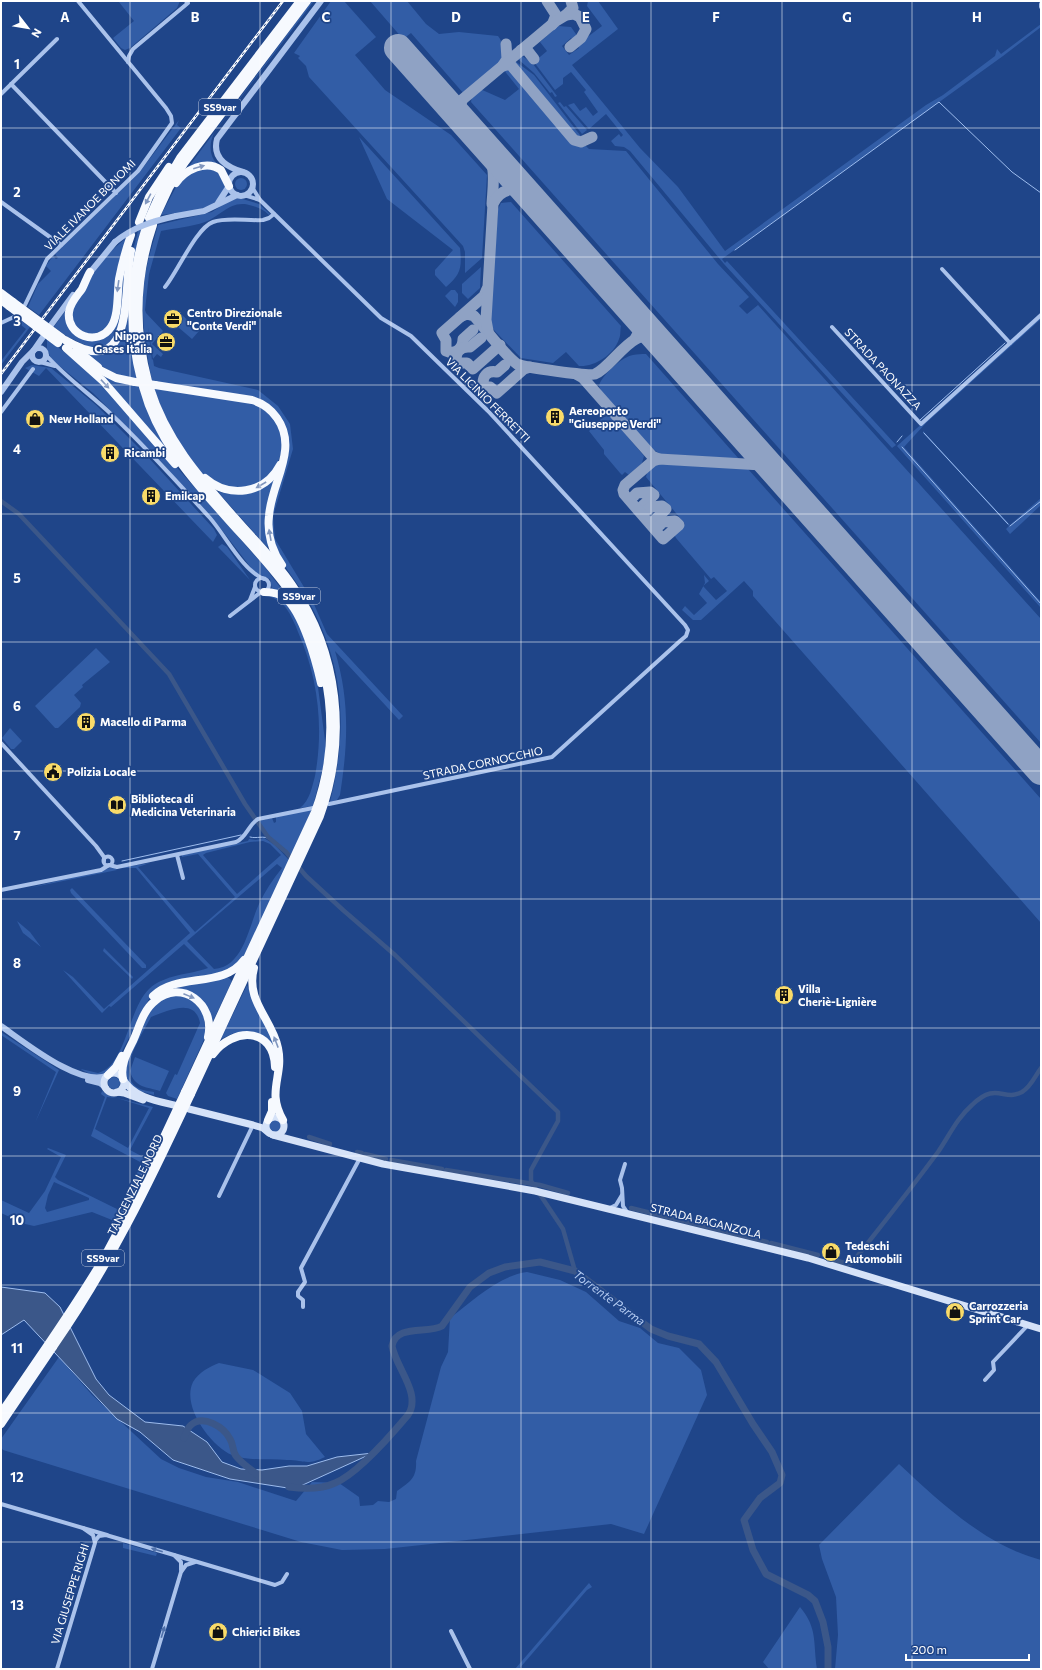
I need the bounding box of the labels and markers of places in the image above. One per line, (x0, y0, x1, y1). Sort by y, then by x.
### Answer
place label: Centro Direzionale "Conte Verdi" (187, 306, 282, 332)
office icon: Centro Direzionale "Conte Verdi" (162, 308, 184, 330)
place label: Nippon Gases Italia (94, 329, 152, 355)
office icon: Nippon Gases Italia (155, 331, 177, 353)
place label: Aereoporto "Giusepppe Verdi" (569, 404, 661, 430)
building icon: Aereoporto "Giusepppe Verdi" (544, 406, 566, 428)
shop icon: New Holland (24, 408, 46, 430)
place label: New Holland (49, 412, 114, 425)
building icon: Ricambi (99, 442, 121, 464)
place label: Ricambi (124, 446, 165, 459)
building icon: Emilcap (140, 485, 162, 507)
place label: Emilcap (165, 489, 205, 502)
building icon: Macello di Parma (75, 711, 97, 733)
place label: Macello di Parma (100, 715, 187, 728)
public building icon: Polizia Locale (42, 761, 64, 783)
place label: Polizia Locale (67, 765, 136, 778)
place label: Biblioteca di Medicina Veterinaria (131, 792, 236, 818)
library icon: Biblioteca di Medicina Veterinaria (106, 794, 128, 816)
place label: Villa Cheriè-Lignière (798, 982, 877, 1008)
building icon: Villa Cheriè-Lignière (773, 984, 795, 1006)
place label: Tedeschi Automobili (845, 1239, 902, 1265)
shop icon: Tedeschi Automobili (820, 1241, 842, 1263)
place label: Carrozzeria Sprint Car (969, 1299, 1028, 1325)
shop icon: Carrozzeria Sprint Car (944, 1301, 966, 1323)
shop icon: Chierici Bikes (207, 1621, 229, 1643)
place label: Chierici Bikes (232, 1625, 300, 1638)

